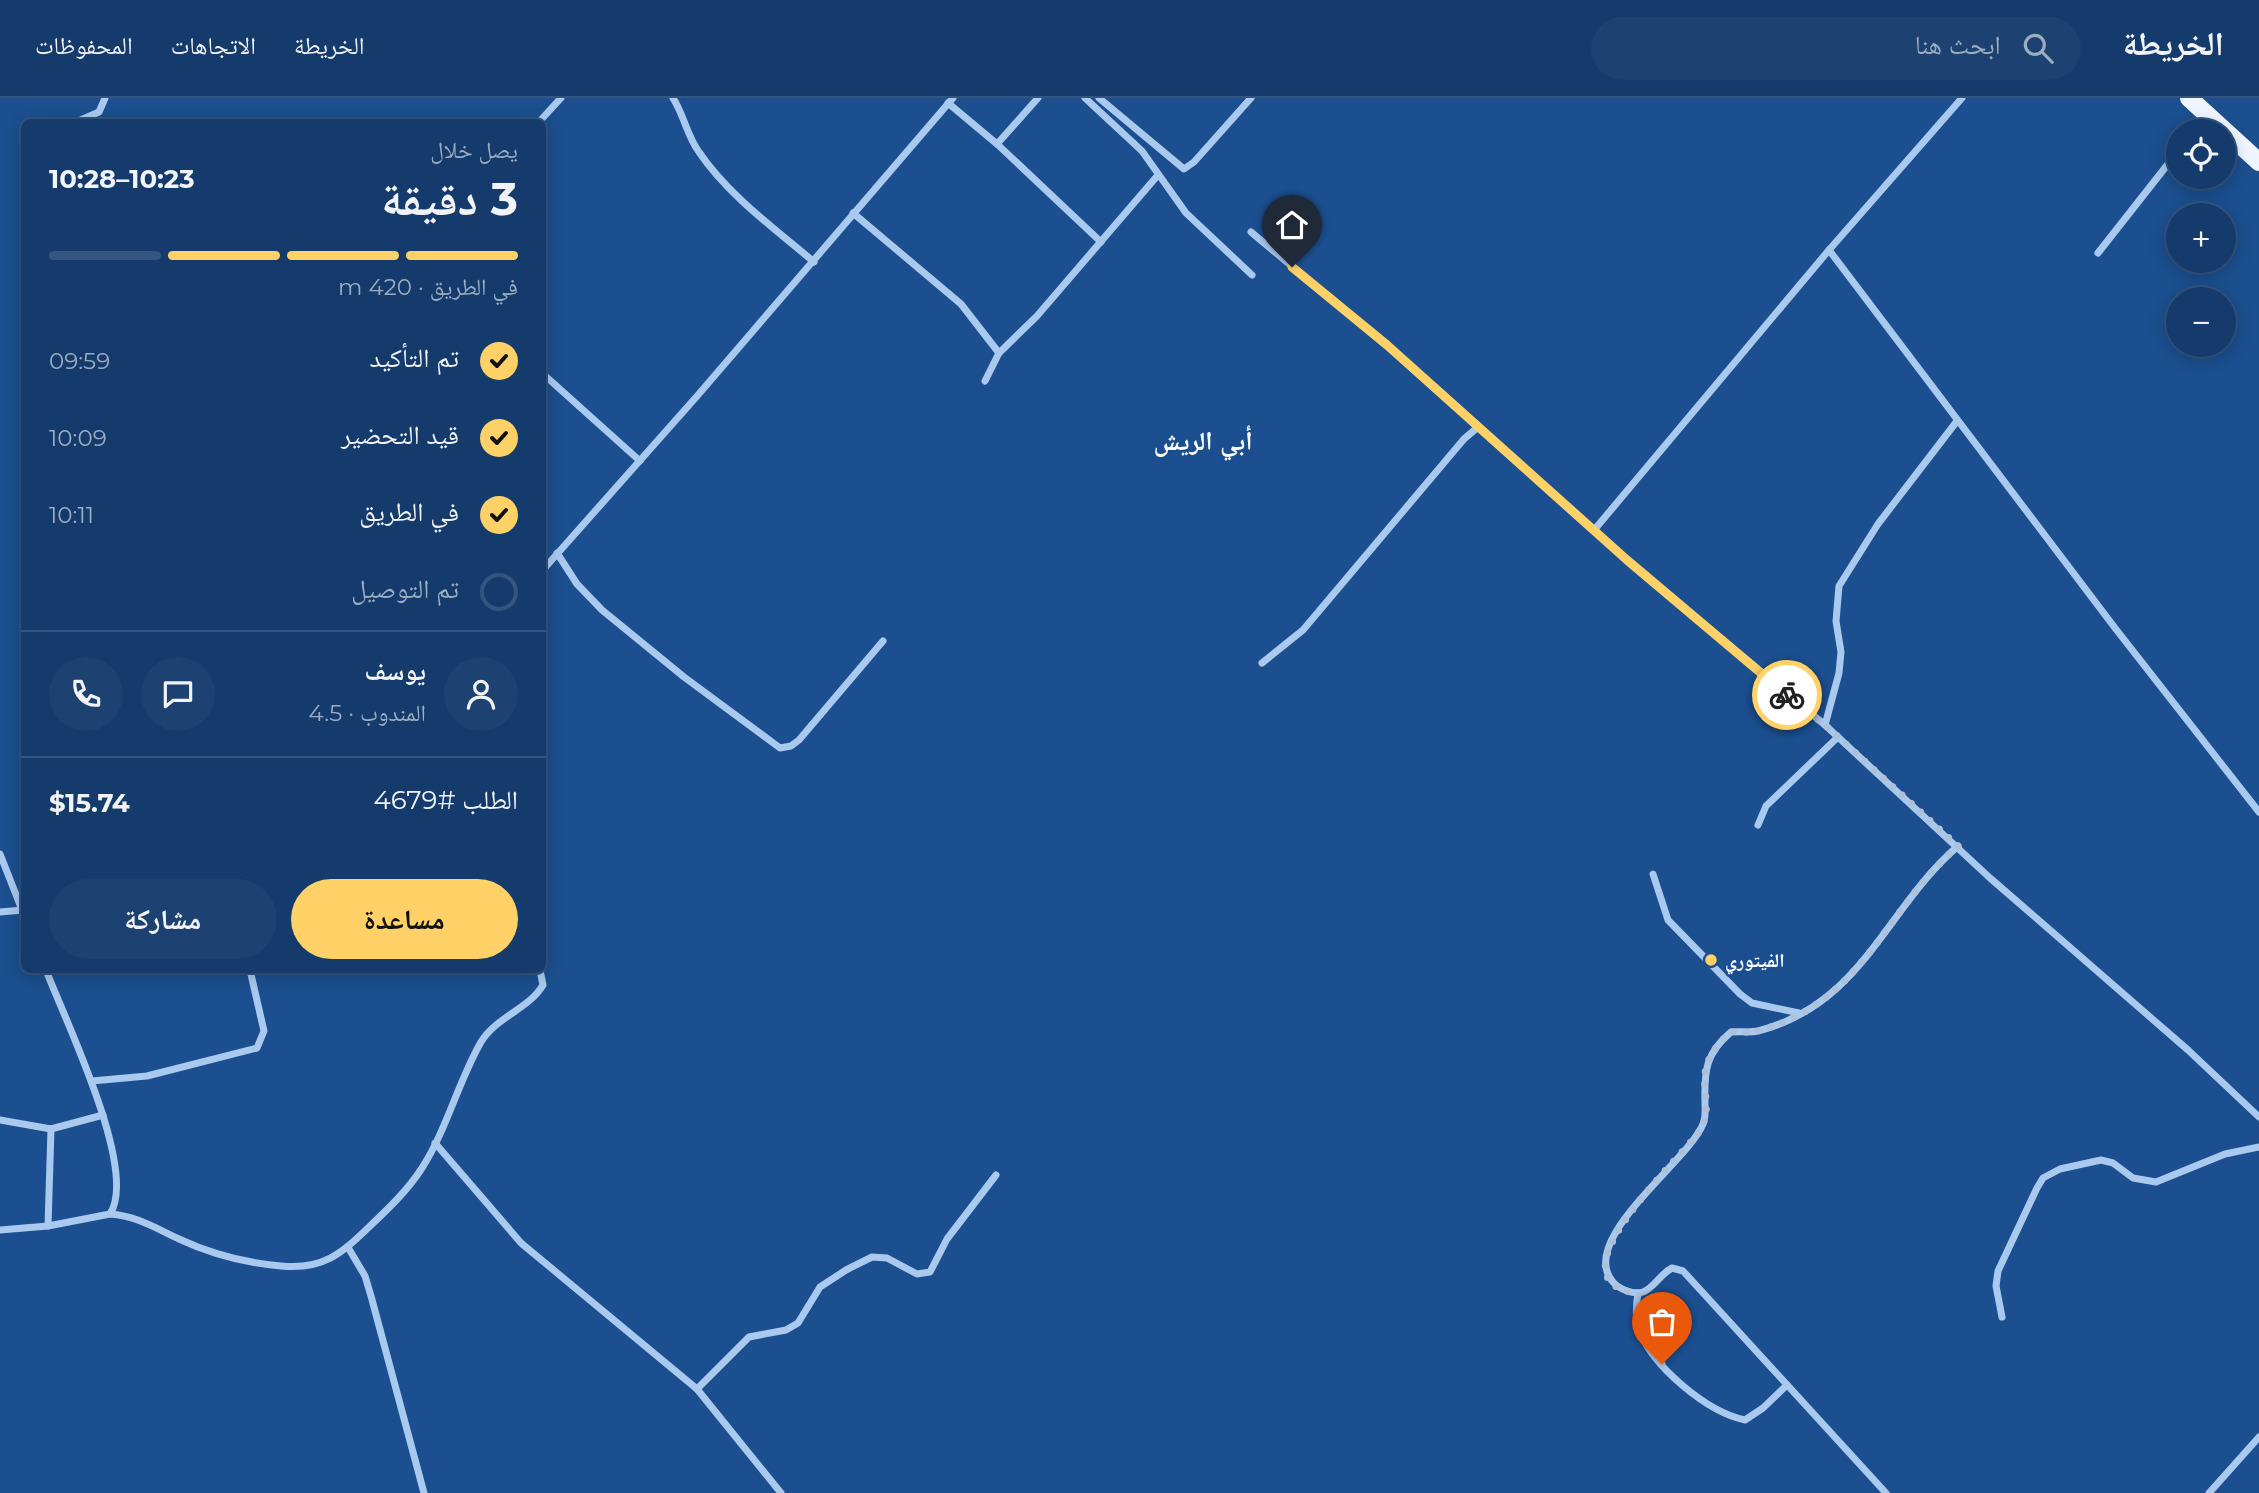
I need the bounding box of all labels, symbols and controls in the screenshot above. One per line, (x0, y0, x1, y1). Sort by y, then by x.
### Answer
search box (1591, 17, 2081, 80)
text: الخريطة (2123, 23, 2224, 63)
text: ابحث هنا (1915, 29, 2001, 61)
icon: search (2019, 29, 2057, 67)
text: المحفوظات (35, 31, 133, 60)
text: الاتجاهات (171, 31, 256, 60)
text: الخريطة (294, 31, 365, 60)
map controls (2166, 119, 2236, 357)
button: locate (2166, 119, 2236, 189)
text: يصل خلال (430, 136, 518, 164)
text: 10:23–10:28 (49, 163, 195, 195)
text: 3 دقيقة (381, 170, 518, 227)
pin (1262, 195, 1322, 267)
button: + (2166, 203, 2236, 273)
icon: home (1273, 206, 1311, 244)
text: في الطريق · 420 m (338, 273, 518, 301)
button: − (2166, 287, 2236, 357)
text: تم التأكيد (369, 342, 459, 374)
icon: check (480, 342, 518, 380)
text: 09:59 (49, 347, 110, 375)
text: قيد التحضير (341, 419, 459, 451)
icon: check (480, 419, 518, 457)
text: 10:09 (49, 424, 107, 452)
district label: أبي الريش (1153, 425, 1253, 461)
text: في الطريق (359, 496, 459, 528)
icon: check (480, 496, 518, 534)
text: 10:11 (49, 501, 94, 529)
text: تم التوصيل (351, 573, 459, 605)
text: يوسف (365, 655, 426, 687)
button: phone (49, 657, 123, 731)
button: chat (141, 657, 215, 731)
button: person (444, 657, 518, 731)
courier (1752, 660, 1822, 730)
icon: bike (1768, 676, 1806, 714)
text: المندوب · 4.5 (309, 699, 426, 727)
text: الطلب #4679 (373, 784, 518, 816)
text: $15.74 (49, 787, 130, 819)
button: مشاركة (49, 879, 277, 959)
button: مساعدة (291, 879, 518, 959)
place label: الفيتوري (1725, 949, 1785, 975)
marker: الفيتوري (1703, 952, 1719, 968)
pin (1632, 1292, 1692, 1364)
icon: bag (1643, 1303, 1681, 1341)

